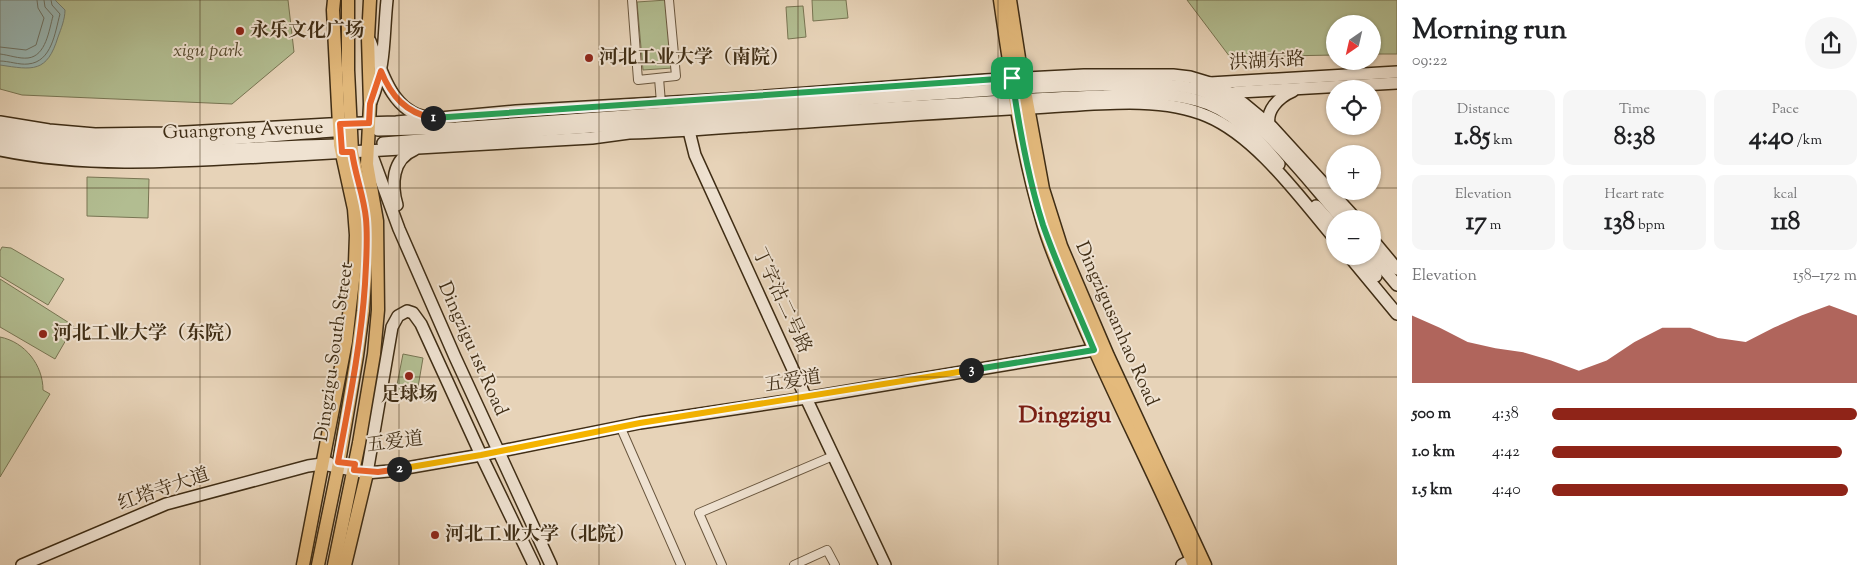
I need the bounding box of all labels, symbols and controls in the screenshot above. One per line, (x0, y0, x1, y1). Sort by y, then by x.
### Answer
text: Morning run (1412, 11, 1567, 51)
north arrow (1326, 15, 1381, 70)
map controls (1326, 15, 1381, 265)
button: share (1805, 17, 1857, 69)
place label: 永乐文化广场 (250, 18, 364, 45)
marker: 永乐文化广场 (234, 25, 246, 37)
park label: xigu park (173, 38, 243, 65)
place label: 河北工业大学（南院） (599, 45, 789, 72)
street label: 洪湖东路 (1228, 47, 1306, 77)
text: 09:22 (1412, 50, 1447, 73)
marker: 河北工业大学（南院） (583, 52, 595, 64)
pin (991, 57, 1033, 99)
icon: arrive (998, 64, 1026, 92)
button: locate (1326, 80, 1381, 135)
text: Distance (1457, 100, 1510, 120)
text: Time (1619, 100, 1650, 120)
text: Pace (1772, 100, 1799, 120)
pin: 1 (420, 106, 446, 130)
text: 1 (431, 108, 436, 128)
street label: Guangrong Avenue (162, 115, 324, 147)
text: 1.85 (1454, 120, 1490, 156)
text: 8:38 (1614, 120, 1655, 156)
text: 4:40 (1749, 120, 1794, 156)
text: km (1490, 131, 1513, 151)
text: /km (1794, 131, 1822, 151)
button: + (1326, 145, 1381, 200)
text: Elevation (1455, 185, 1512, 205)
text: Heart rate (1605, 185, 1664, 205)
text: kcal (1773, 185, 1798, 205)
text: 17 (1466, 205, 1487, 241)
text: 138 (1604, 205, 1635, 241)
text: 118 (1771, 205, 1800, 241)
button: − (1326, 210, 1381, 265)
text: m (1487, 216, 1501, 236)
text: bpm (1635, 216, 1665, 236)
street label: Dingzigusanhao Road (1068, 237, 1165, 411)
street label: 丁字沽二号路 (745, 244, 817, 358)
street label: Dingzigu South Street (309, 260, 361, 443)
text: Elevation (1412, 265, 1477, 288)
text: 158–172 m (1793, 265, 1857, 288)
street label: Dingzigu 1st Road (430, 277, 514, 421)
place label: 河北工业大学（东院） (53, 321, 243, 348)
marker: 河北工业大学（东院） (37, 328, 49, 340)
pin: 3 (958, 358, 984, 382)
text: 3 (969, 360, 974, 380)
street label: 五爱道 (763, 364, 823, 400)
marker: 足球场 (403, 370, 415, 382)
place label: 足球场 (380, 382, 438, 409)
district label: Dingzigu (1019, 399, 1112, 433)
text: 500 m (1412, 403, 1451, 426)
text: 4:38 (1492, 403, 1519, 426)
street label: 五爱道 (365, 426, 425, 460)
text: 1.0 km (1412, 441, 1455, 464)
text: 4:42 (1492, 441, 1520, 464)
pin: 2 (386, 456, 412, 482)
text: 2 (396, 459, 403, 479)
street label: 红塔寺大道 (115, 462, 213, 518)
text: 1.5 km (1412, 479, 1452, 502)
text: 4:40 (1492, 479, 1521, 502)
place label: 河北工业大学（北院） (445, 522, 635, 549)
marker: 河北工业大学（北院） (429, 529, 441, 541)

